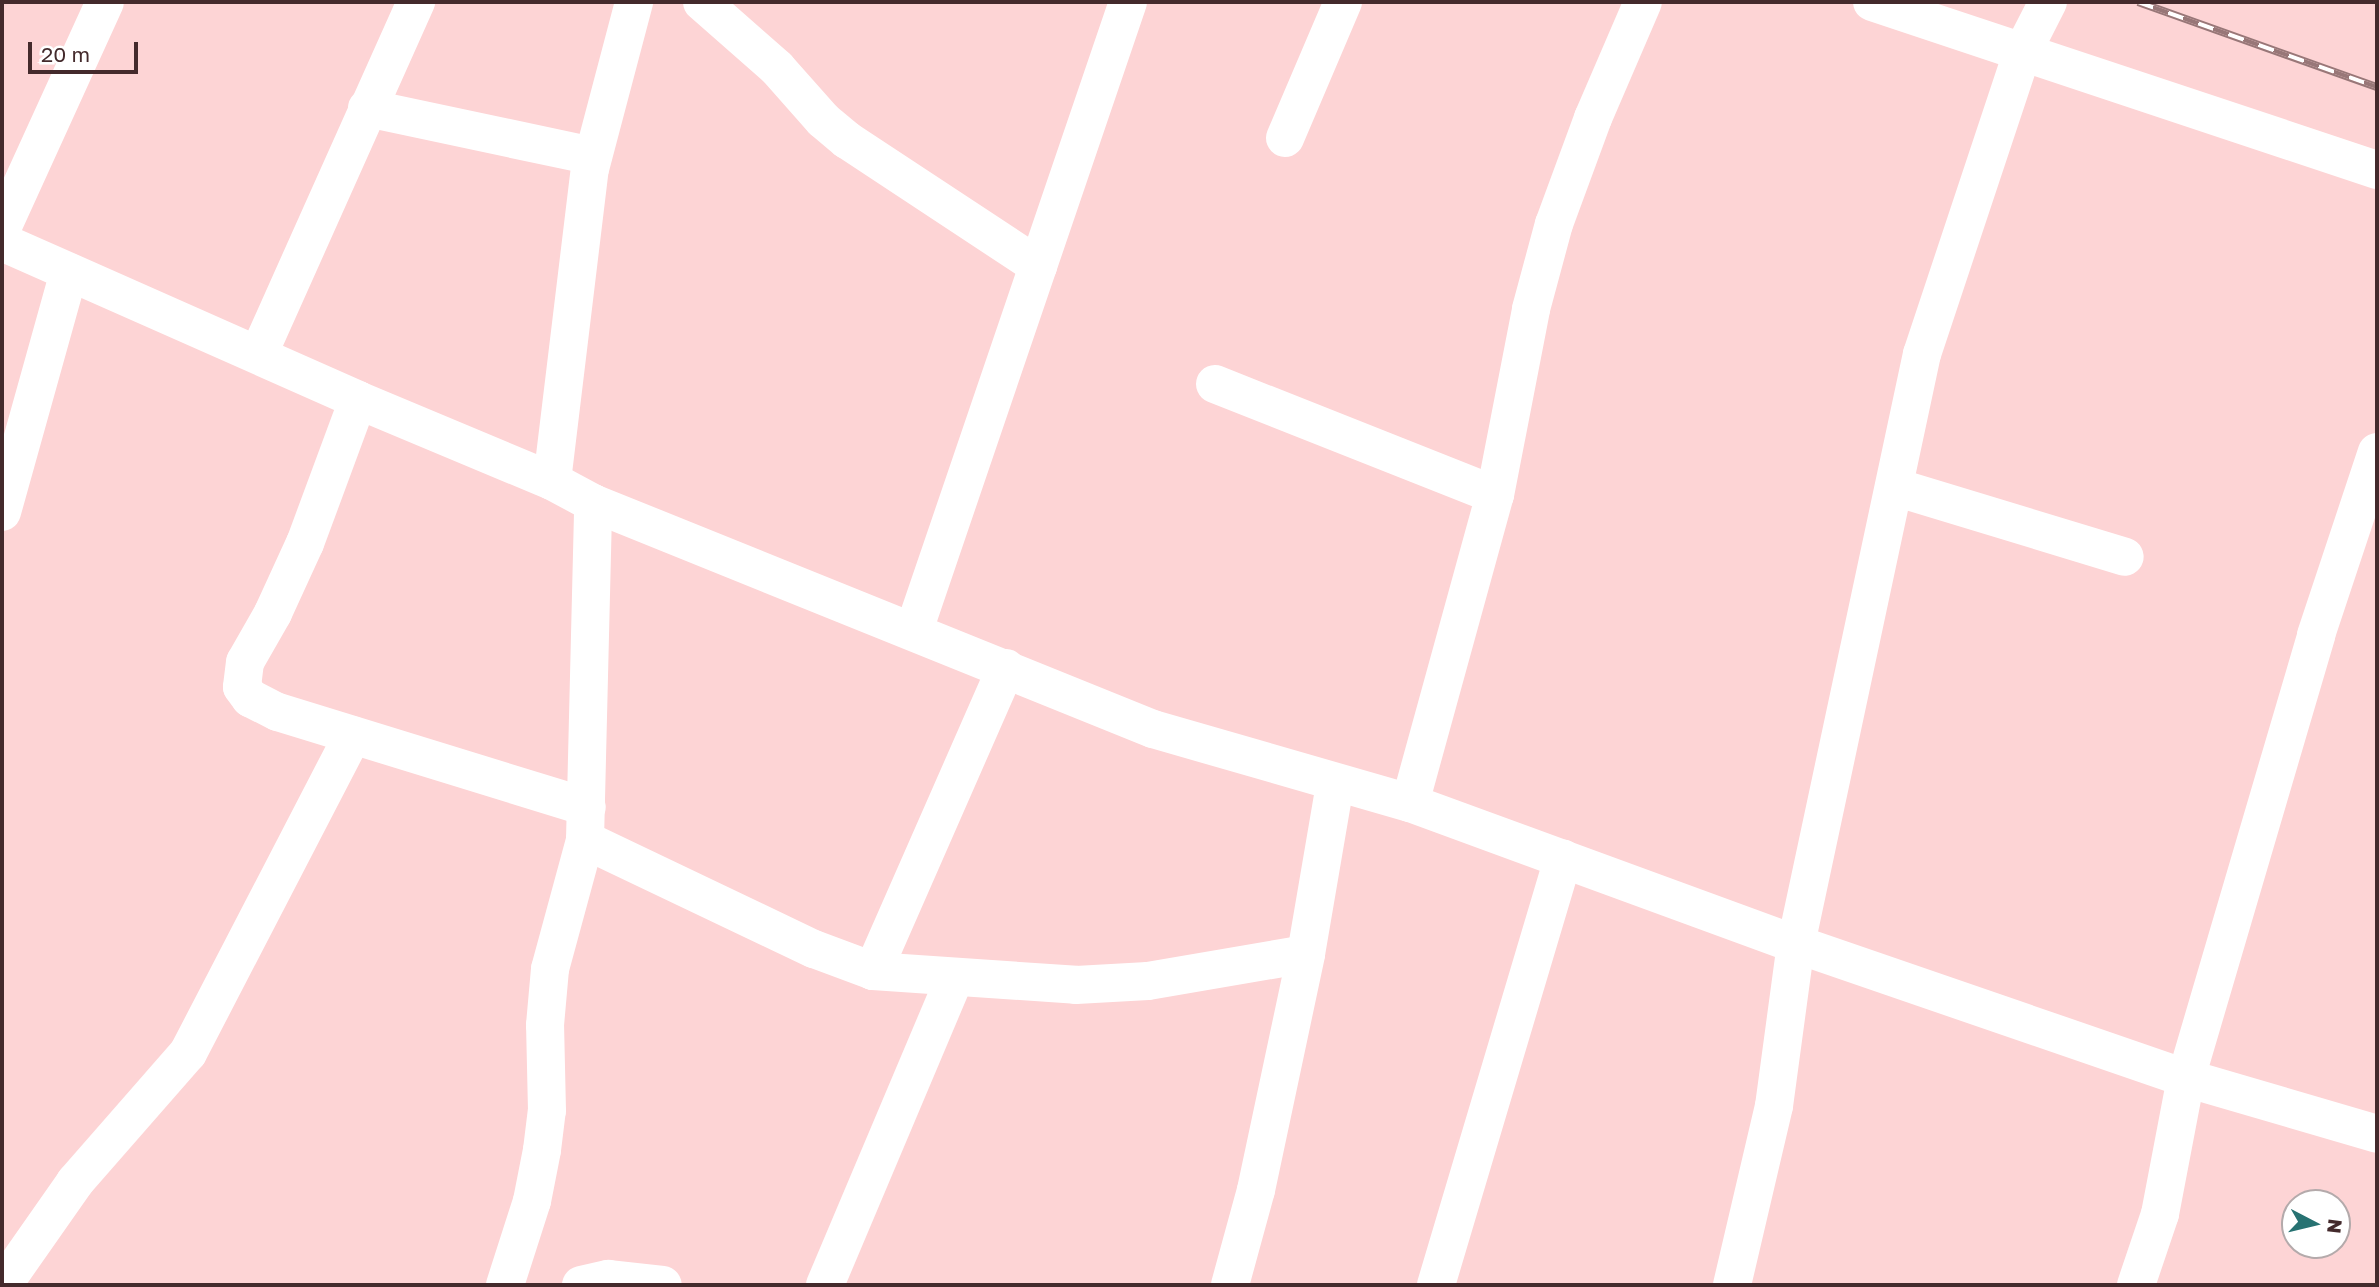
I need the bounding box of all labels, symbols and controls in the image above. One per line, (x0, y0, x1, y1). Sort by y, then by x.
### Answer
scale bar (32, 28, 142, 72)
text: 20 m (41, 41, 90, 67)
north arrow (2281, 1189, 2351, 1259)
text: N (2323, 1218, 2348, 1235)

